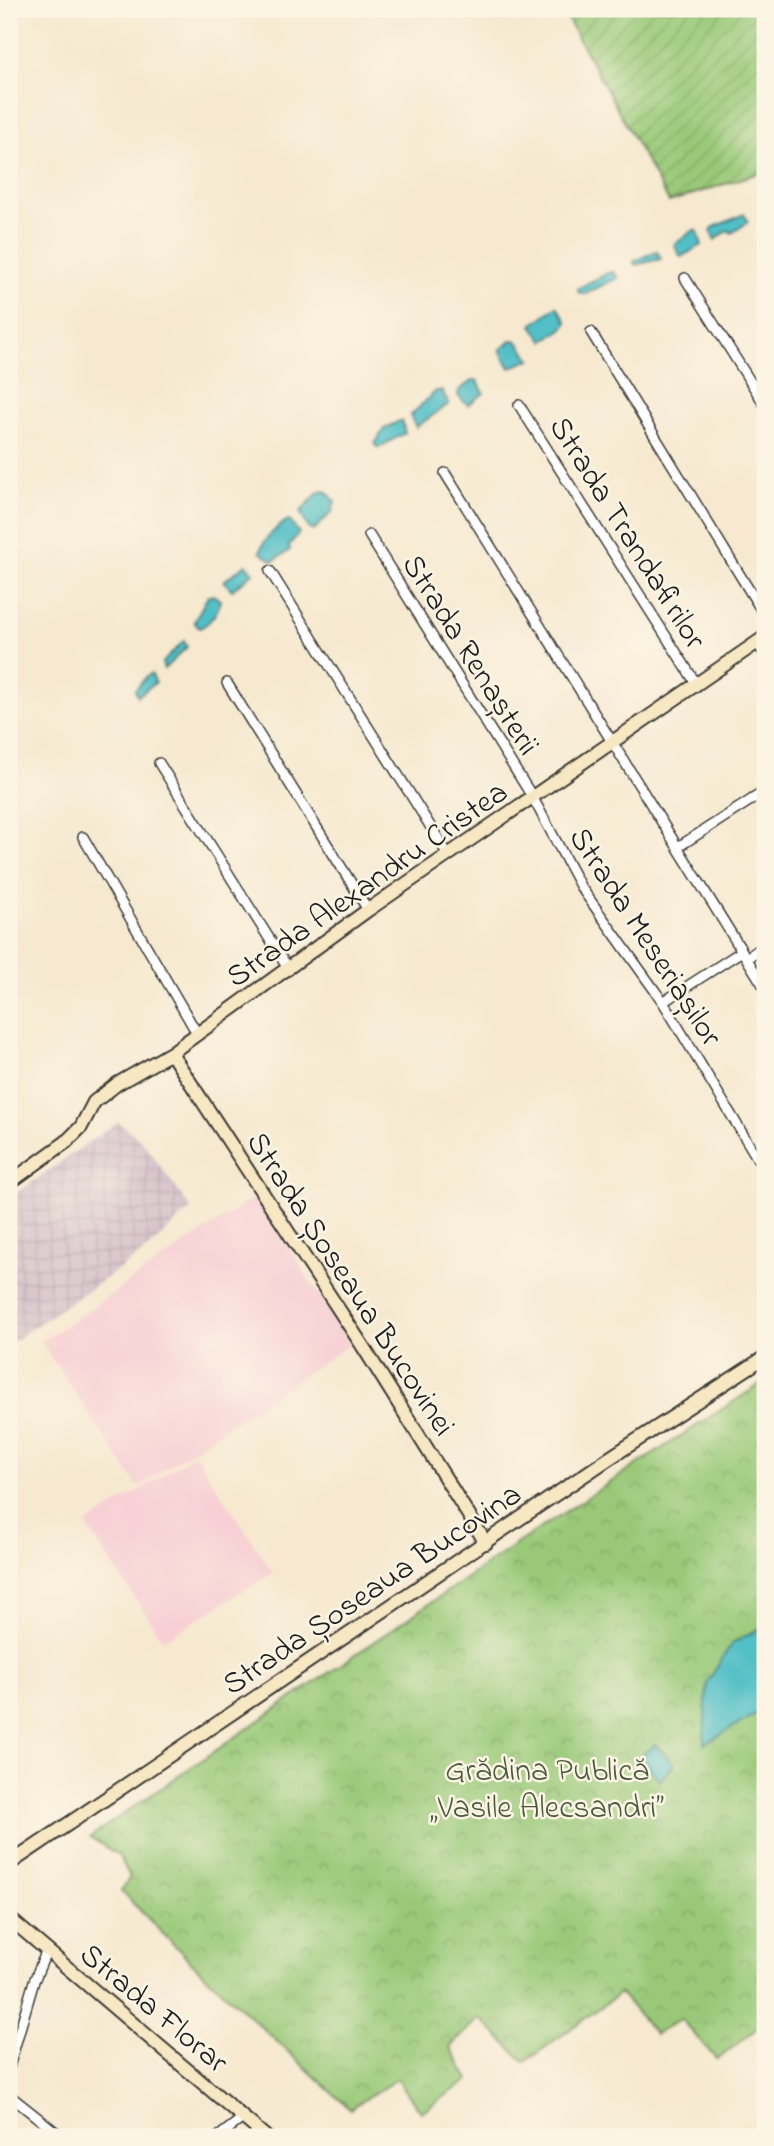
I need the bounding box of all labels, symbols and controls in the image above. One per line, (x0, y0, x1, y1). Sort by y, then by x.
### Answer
street label: Strada Trandafirilor (535, 408, 717, 659)
street label: Strada Renașterii (388, 546, 550, 766)
street label: Strada Alexandru Cristea (217, 771, 519, 1001)
street label: Strada Meseriașilor (555, 819, 733, 1057)
street label: Strada Șoseaua Bucovinei (233, 1123, 465, 1447)
street label: Strada Șoseaua Bucovina (214, 1473, 532, 1709)
park label: Grădina Publică „Vasile Alecsandri” (430, 1749, 664, 1833)
street label: Strada Florar (68, 1933, 237, 2086)

